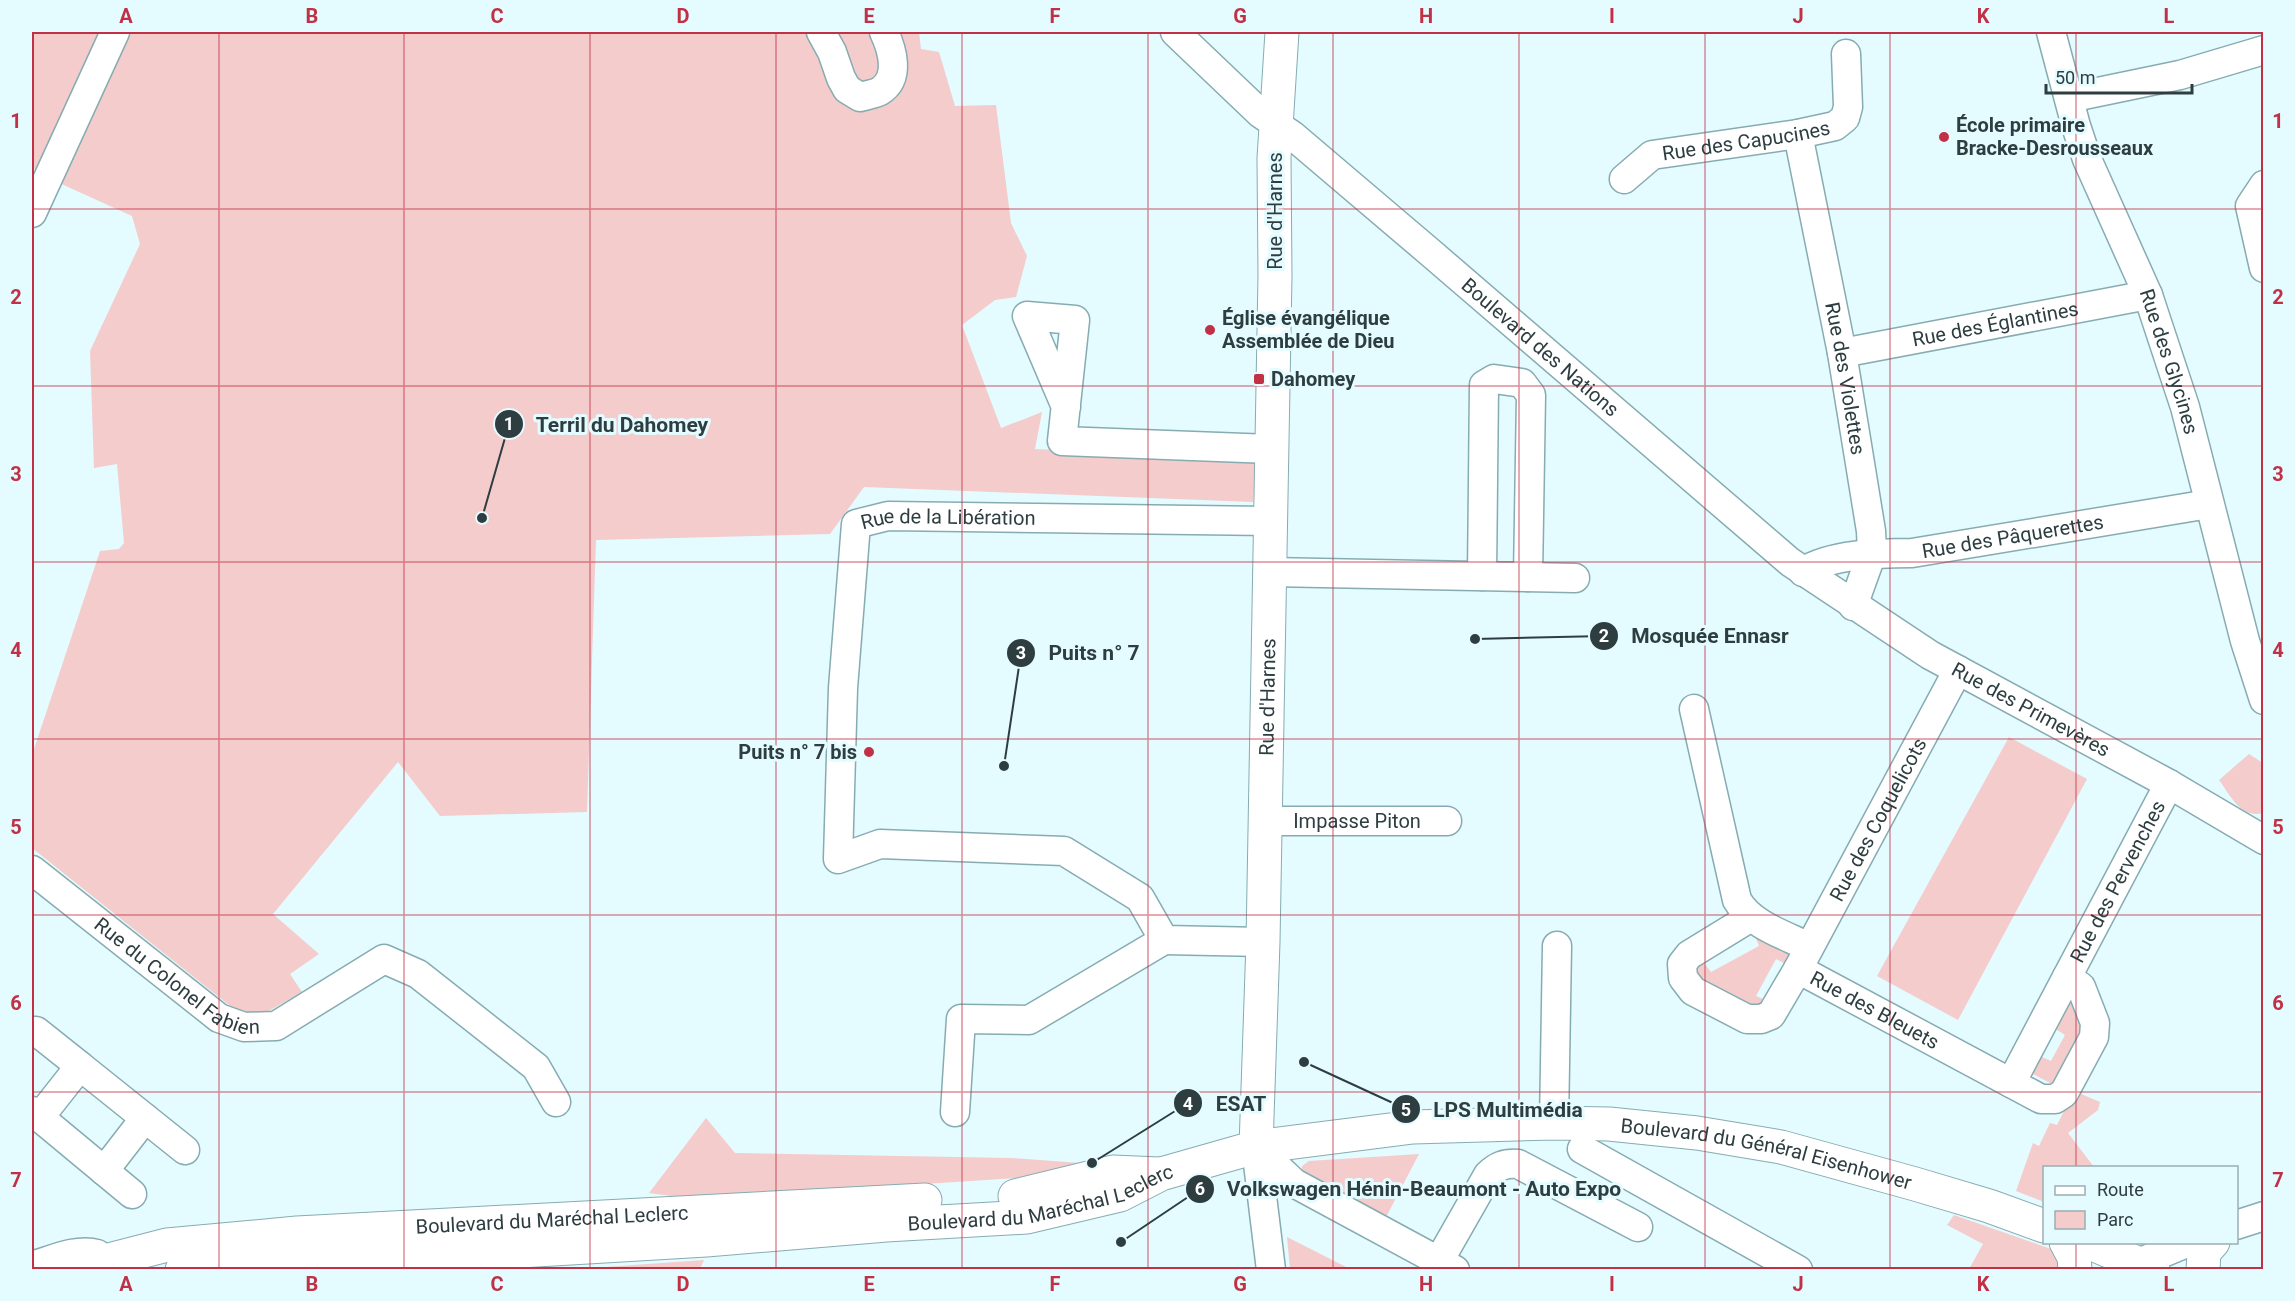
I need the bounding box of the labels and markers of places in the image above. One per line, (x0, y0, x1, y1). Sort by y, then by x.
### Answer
place label: École primaire Bracke-Desrousseaux (1956, 113, 2154, 160)
marker: École primaire Bracke-Desrousseaux (1937, 130, 1951, 144)
place label: Église évangélique Assemblée de Dieu (1222, 306, 1395, 353)
marker: Église évangélique Assemblée de Dieu (1203, 323, 1217, 337)
place label: Dahomey (1271, 367, 1356, 391)
marker: Dahomey (1252, 372, 1266, 386)
callout: Terril du Dahomey (494, 405, 720, 444)
callout: Mosquée Ennasr (1589, 617, 1801, 656)
callout: Puits n° 7 (1006, 633, 1152, 672)
place label: Puits n° 7 bis (738, 740, 857, 764)
marker: Puits n° 7 bis (862, 745, 876, 759)
callout: ESAT (1173, 1084, 1278, 1123)
callout: LPS Multimédia (1391, 1090, 1594, 1129)
callout: Volkswagen Hénin-Beaumont - Auto Expo (1185, 1169, 1633, 1208)

